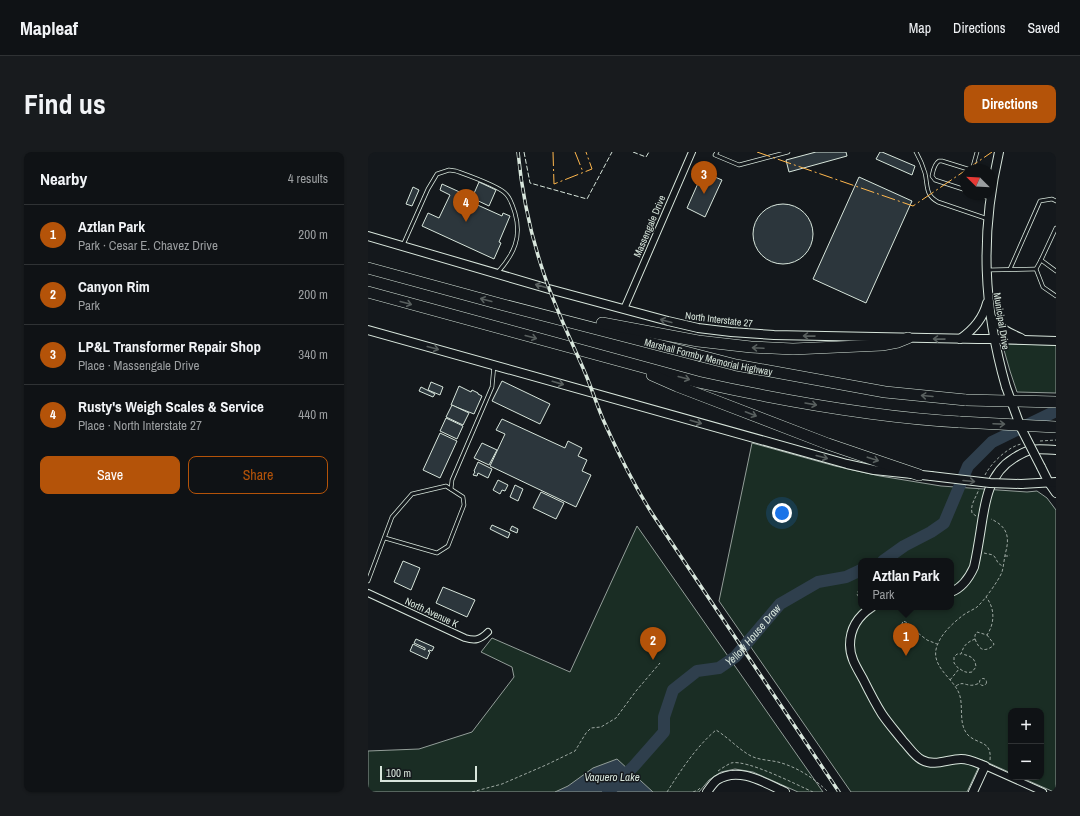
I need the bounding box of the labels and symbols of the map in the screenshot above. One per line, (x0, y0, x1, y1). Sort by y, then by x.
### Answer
pin: 3 (691, 161, 717, 194)
north arrow (960, 164, 996, 200)
pin: 4 (453, 189, 479, 222)
street label: Massengale Drive (631, 193, 669, 259)
one-way arrow (535, 282, 548, 289)
street label: Municipal Drive (991, 292, 1012, 351)
one-way arrow (480, 296, 493, 303)
one-way arrow (399, 299, 412, 307)
street label: North Interstate 27 (684, 309, 754, 330)
one-way arrow (660, 317, 673, 324)
one-way arrow (803, 332, 816, 340)
one-way arrow (524, 333, 537, 341)
one-way arrow (933, 335, 946, 342)
street label: Marshall Formby Memorial Highway (643, 336, 775, 379)
one-way arrow (752, 344, 765, 351)
one-way arrow (426, 345, 439, 352)
one-way arrow (677, 375, 690, 382)
one-way arrow (551, 380, 564, 387)
one-way arrow (921, 393, 934, 400)
one-way arrow (804, 400, 817, 408)
one-way arrow (744, 410, 756, 418)
one-way arrow (690, 419, 703, 426)
one-way arrow (992, 420, 1005, 428)
one-way arrow (815, 454, 828, 461)
one-way arrow (866, 456, 879, 463)
one-way arrow (962, 477, 975, 484)
your location (772, 503, 792, 523)
street label: North Avenue K (403, 594, 461, 631)
water label: Yellow House Draw (722, 601, 784, 669)
pin: 1 (893, 623, 919, 656)
pin: 2 (640, 627, 666, 660)
scale bar (380, 764, 477, 783)
water label: Vaquero Lake (584, 770, 640, 784)

